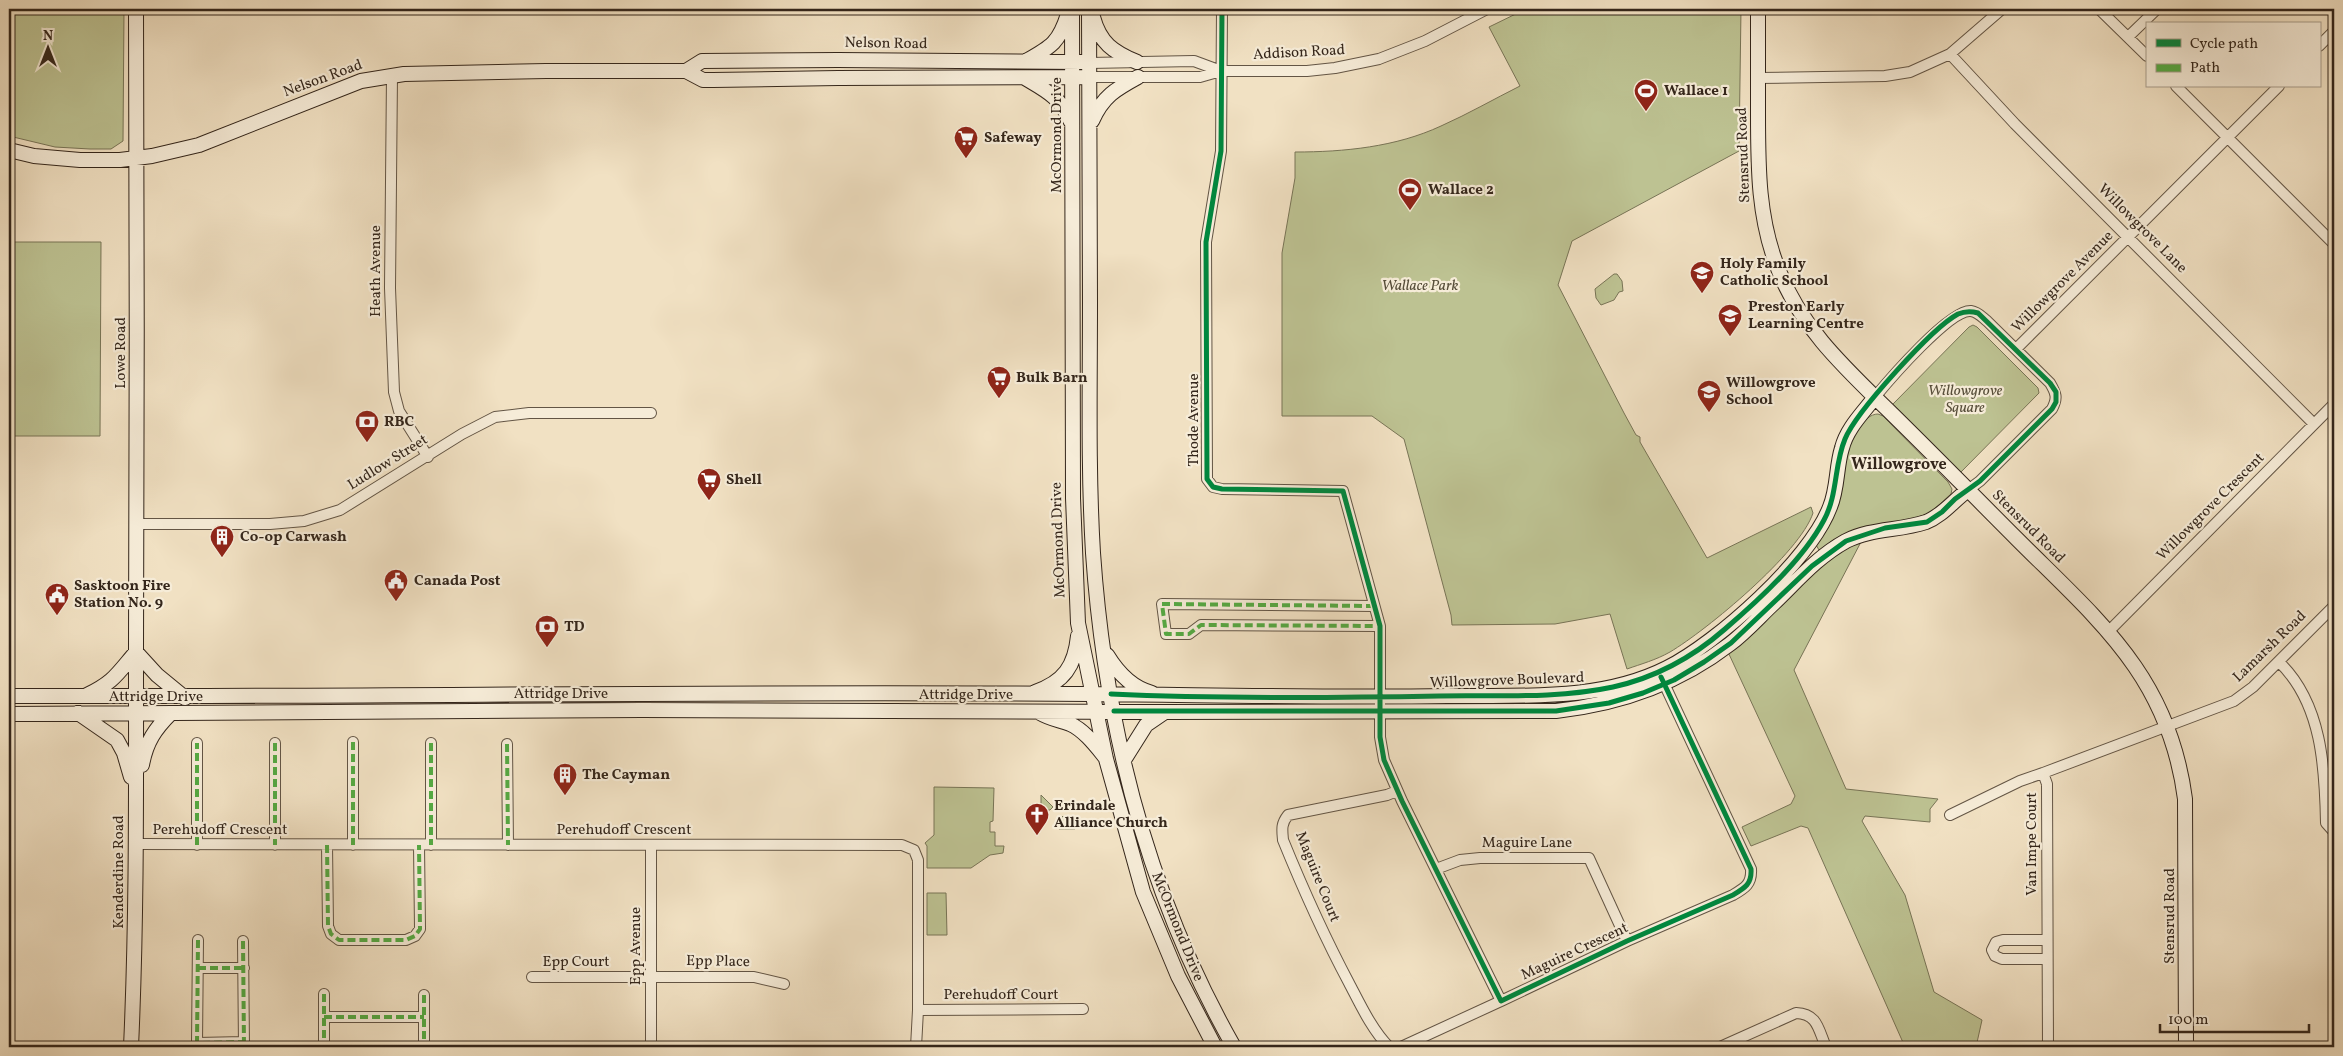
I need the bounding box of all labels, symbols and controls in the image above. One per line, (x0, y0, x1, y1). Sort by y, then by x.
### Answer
north arrow (22, 22, 72, 72)
legend (2146, 22, 2320, 88)
text: N (43, 27, 53, 46)
street label: Nelson Road (844, 33, 928, 55)
text: Cycle path (2190, 34, 2258, 55)
street label: Addison Road (1253, 40, 1345, 66)
street label: Nelson Road (280, 55, 366, 103)
text: Path (2190, 58, 2220, 79)
street label: McOrmond Drive (1047, 77, 1068, 193)
sports icon: Wallace 1 (1633, 78, 1659, 112)
place label: Wallace 1 (1664, 81, 1728, 102)
street label: Stensrud Road (1732, 107, 1756, 203)
supermarket icon: Safeway (953, 125, 979, 159)
place label: Safeway (984, 128, 1042, 149)
sports icon: Wallace 2 (1397, 177, 1423, 211)
street label: Willowgrove Lane (2092, 179, 2192, 279)
place label: Wallace 2 (1428, 180, 1494, 201)
street label: Heath Avenue (366, 225, 387, 317)
street label: Willowgrove Avenue (2007, 226, 2119, 338)
place label: Holy Family Catholic School (1720, 254, 1828, 292)
school or university icon: Holy Family Catholic School (1689, 260, 1715, 294)
park label: Wallace Park (1382, 276, 1459, 297)
place label: Preston Early Learning Centre (1748, 297, 1864, 335)
school or university icon: Preston Early Learning Centre (1717, 303, 1743, 337)
street label: Lowe Road (111, 317, 132, 389)
supermarket icon: Bulk Barn (986, 365, 1012, 399)
place label: Bulk Barn (1016, 368, 1088, 389)
street label: Thode Avenue (1184, 373, 1205, 467)
place label: Willowgrove School (1726, 373, 1816, 411)
school or university icon: Willowgrove School (1696, 379, 1722, 413)
park label: Willowgrove Square (1928, 381, 2003, 419)
bank icon: RBC (354, 409, 380, 443)
place label: RBC (384, 412, 415, 433)
street label: Ludlow Street (344, 430, 432, 496)
street label: Willowgrove Crescent (2152, 448, 2270, 566)
district label: Willowgrove (1851, 454, 1947, 476)
supermarket icon: Shell (696, 467, 722, 501)
place label: Shell (726, 470, 762, 491)
street label: McOrmond Drive (1046, 482, 1072, 598)
street label: Stensrud Road (1987, 486, 2069, 568)
building icon: Co-op Carwash (209, 524, 235, 558)
place label: Co-op Carwash (240, 527, 347, 548)
public building icon: Canada Post (383, 568, 409, 602)
place label: Canada Post (414, 571, 501, 592)
place label: Sasktoon Fire Station No. 9 (74, 576, 171, 614)
public building icon: Sasktoon Fire Station No. 9 (44, 582, 70, 616)
street label: Lamarsh Road (2228, 606, 2312, 688)
bank icon: TD (534, 614, 560, 648)
place label: TD (564, 617, 584, 638)
street label: Willowgrove Boulevard (1429, 668, 1585, 694)
street label: Attridge Drive (514, 684, 608, 705)
street label: Attridge Drive (919, 685, 1013, 706)
street label: Attridge Drive (109, 687, 203, 708)
building icon: The Cayman (552, 762, 578, 796)
place label: The Cayman (582, 765, 670, 786)
street label: Van Impe Court (2022, 792, 2043, 896)
place label: Erindale Alliance Church (1054, 796, 1168, 834)
church icon: Erindale Alliance Church (1024, 802, 1050, 836)
street label: Kenderdine Road (109, 815, 130, 929)
street label: Perehudoff Crescent (153, 820, 287, 841)
street label: Perehudoff Crescent (557, 820, 691, 841)
street label: Maguire Court (1289, 828, 1345, 926)
street label: Maguire Lane (1482, 833, 1572, 854)
street label: Stensrud Road (2160, 868, 2181, 964)
street label: McOrmond Drive (1146, 869, 1208, 985)
street label: Epp Avenue (626, 907, 647, 985)
street label: Maguire Crescent (1518, 918, 1632, 986)
street label: Epp Place (686, 951, 750, 973)
street label: Epp Court (543, 952, 610, 973)
street label: Perehudoff Court (943, 985, 1059, 1006)
scale bar (2160, 1001, 2309, 1033)
text: 100 m (2168, 1010, 2208, 1031)

